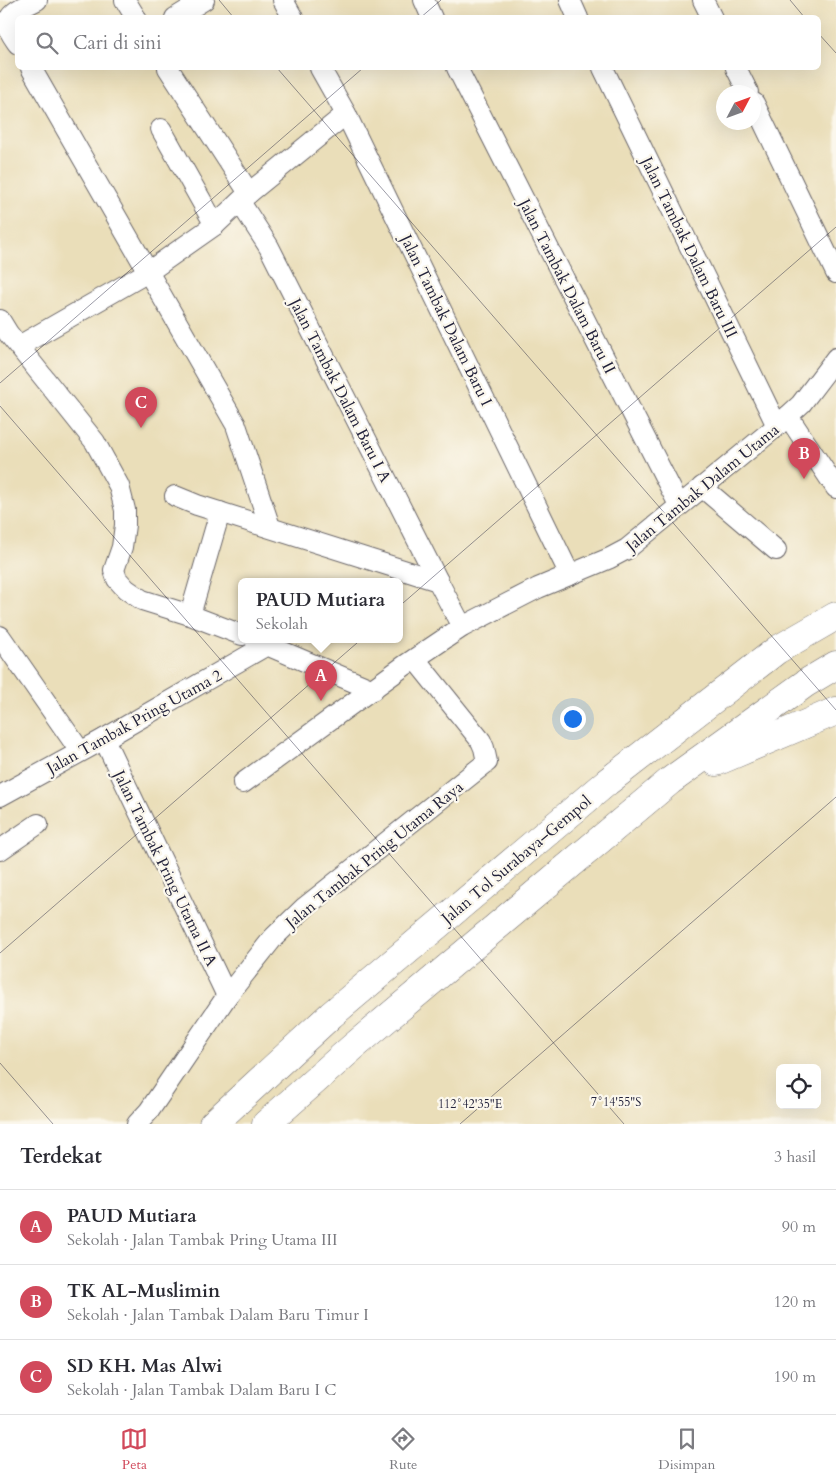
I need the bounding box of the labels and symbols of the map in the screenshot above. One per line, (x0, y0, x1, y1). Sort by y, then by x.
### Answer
north arrow (716, 85, 761, 130)
street label: Jalan Tambak Dalam Baru III (635, 151, 743, 342)
street label: Jalan Tambak Dalam Baru II (512, 193, 621, 378)
street label: Jalan Tambak Dalam Baru I (394, 229, 497, 410)
street label: Jalan Tambak Dalam Baru I A (283, 293, 396, 487)
pin: C (125, 387, 157, 428)
street label: Jalan Tambak Dalam Utama (620, 419, 784, 558)
pin: B (788, 438, 820, 479)
pin: A (305, 660, 337, 701)
street label: Jalan Tambak Pring Utama 2 (41, 664, 226, 780)
your location (560, 706, 586, 732)
street label: Jalan Tambak Pring Utama II A (107, 765, 223, 971)
street label: Jalan Tambak Pring Utama Raya (280, 776, 468, 935)
street label: Jalan Tol Surabaya–Gempol (436, 790, 596, 930)
text: 7°14'55"S (591, 1094, 641, 1110)
text: 112°42'35"E (438, 1096, 502, 1112)

